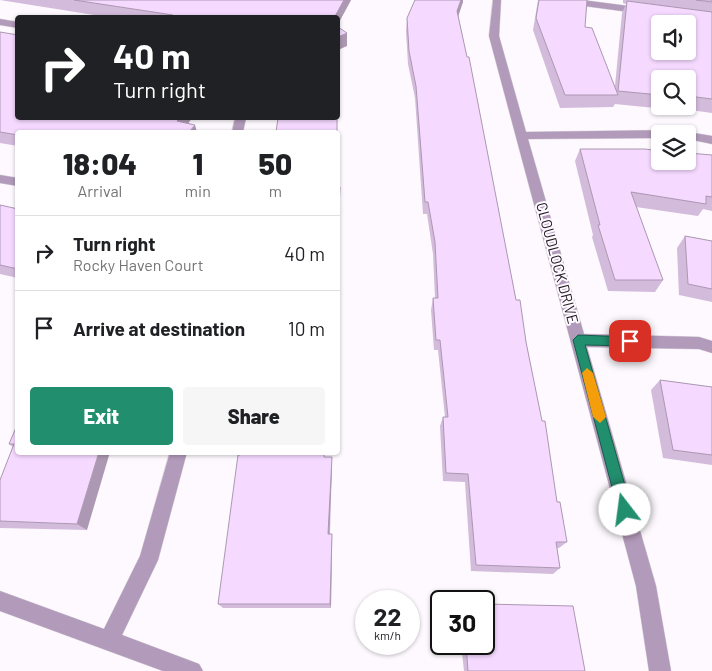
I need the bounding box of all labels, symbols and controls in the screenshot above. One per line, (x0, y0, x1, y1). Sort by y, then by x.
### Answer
map controls (651, 15, 696, 170)
button: sound (651, 15, 696, 60)
text: 40 m (113, 34, 190, 76)
icon: right (30, 35, 95, 100)
button: search (651, 70, 696, 115)
text: Turn right (113, 76, 206, 102)
button: layers (651, 125, 696, 170)
text: 18:04 (63, 145, 137, 181)
text: 1 (192, 145, 203, 181)
text: 50 (259, 145, 292, 181)
text: Arrival (78, 181, 122, 200)
text: min (185, 181, 211, 200)
text: m (269, 181, 282, 200)
street label: CLOUDLOCK DRIVE (533, 200, 583, 325)
text: Turn right (73, 232, 155, 255)
icon: right (30, 239, 58, 267)
text: 40 m (284, 242, 325, 265)
text: Rocky Haven Court (73, 255, 203, 274)
icon: arrive (30, 314, 58, 342)
text: Arrive at destination (73, 317, 245, 340)
text: 10 m (288, 317, 325, 340)
pin (609, 320, 651, 362)
icon: arrive (616, 327, 644, 355)
button: Exit (30, 387, 173, 445)
button: Share (183, 387, 325, 445)
position arrow (598, 483, 650, 535)
speed limit sign: 30 (430, 590, 495, 655)
text: 22 (373, 601, 402, 631)
text: km/h (374, 628, 401, 642)

